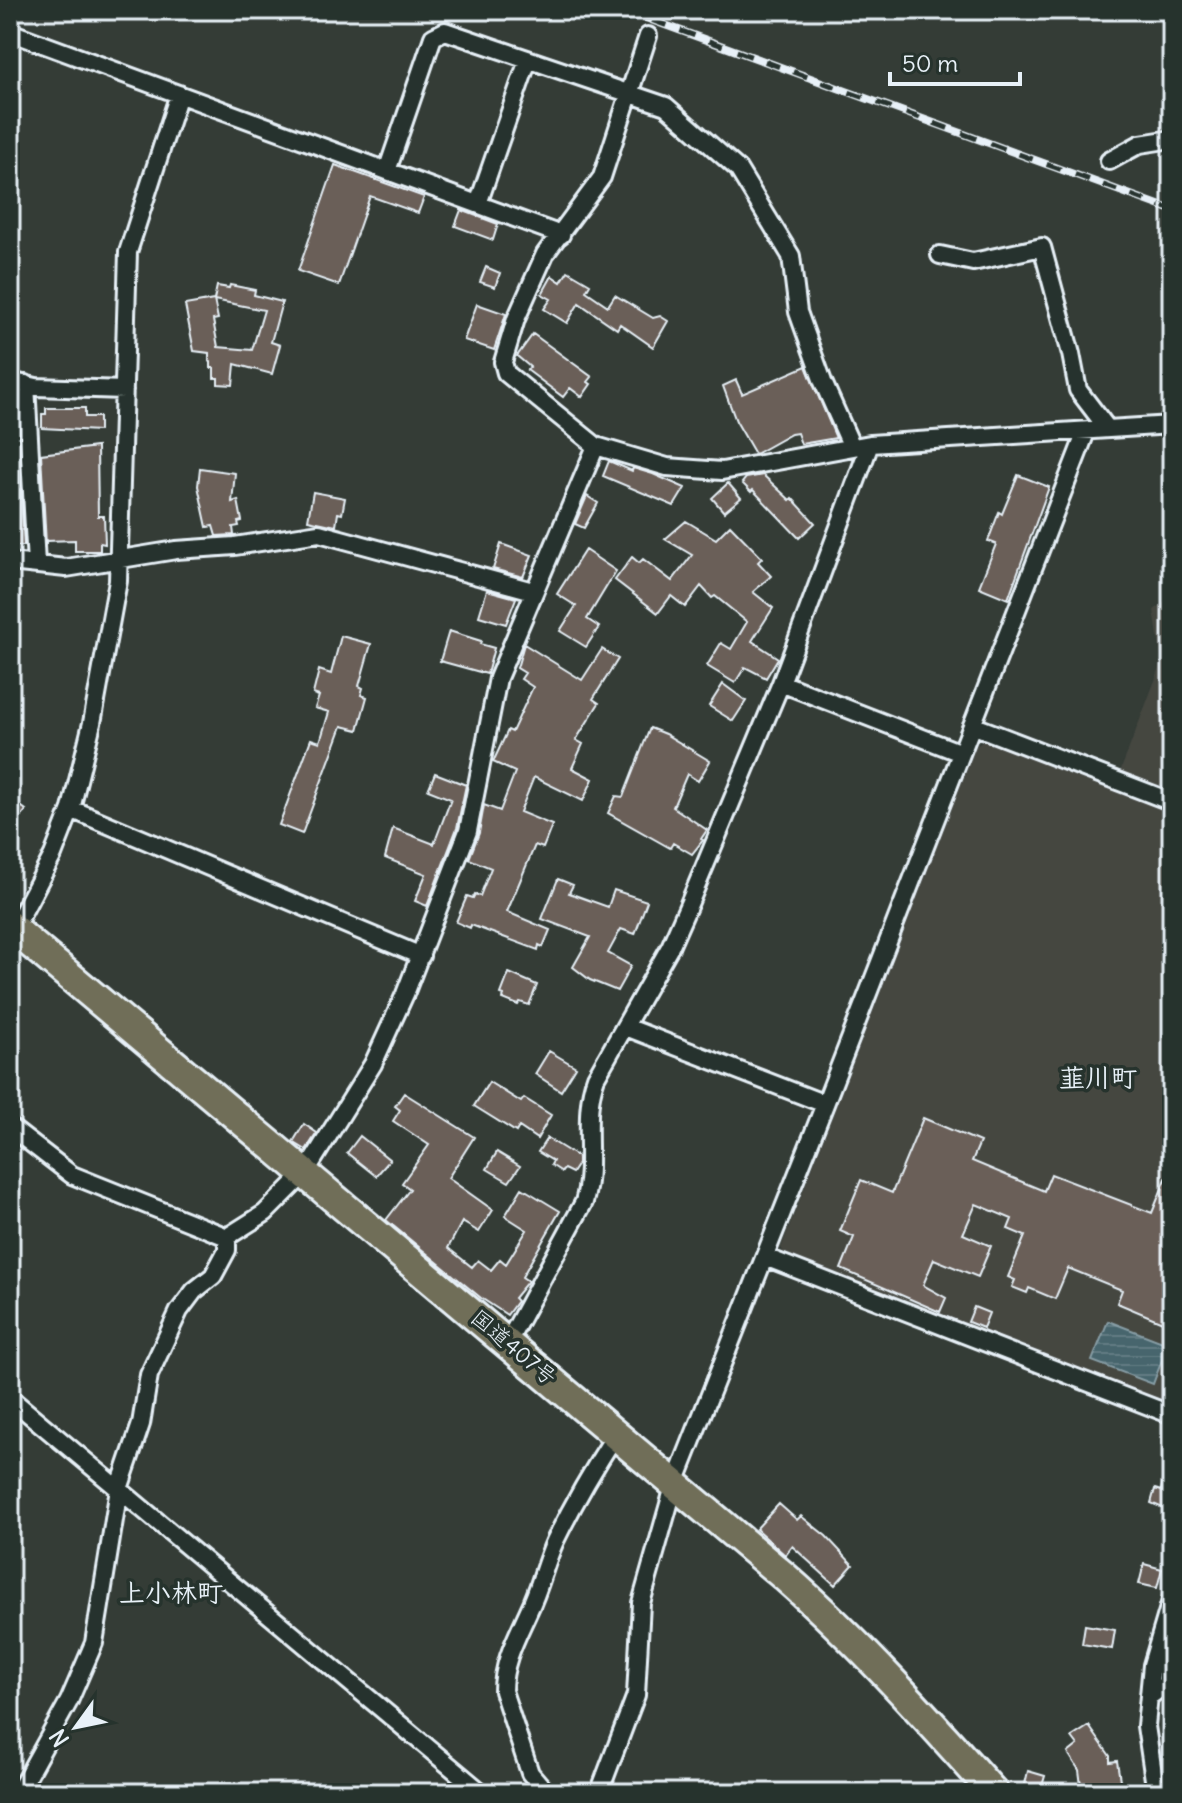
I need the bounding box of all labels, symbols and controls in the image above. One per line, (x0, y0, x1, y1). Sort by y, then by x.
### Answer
scale bar (890, 36, 1020, 86)
text: 50 m (902, 48, 958, 78)
district label: 韮川町 (1059, 1061, 1137, 1094)
street label: 国道407号 (465, 1303, 563, 1391)
district label: 上小林町 (119, 1576, 223, 1609)
north arrow (36, 1687, 116, 1767)
text: N (43, 1724, 75, 1752)

